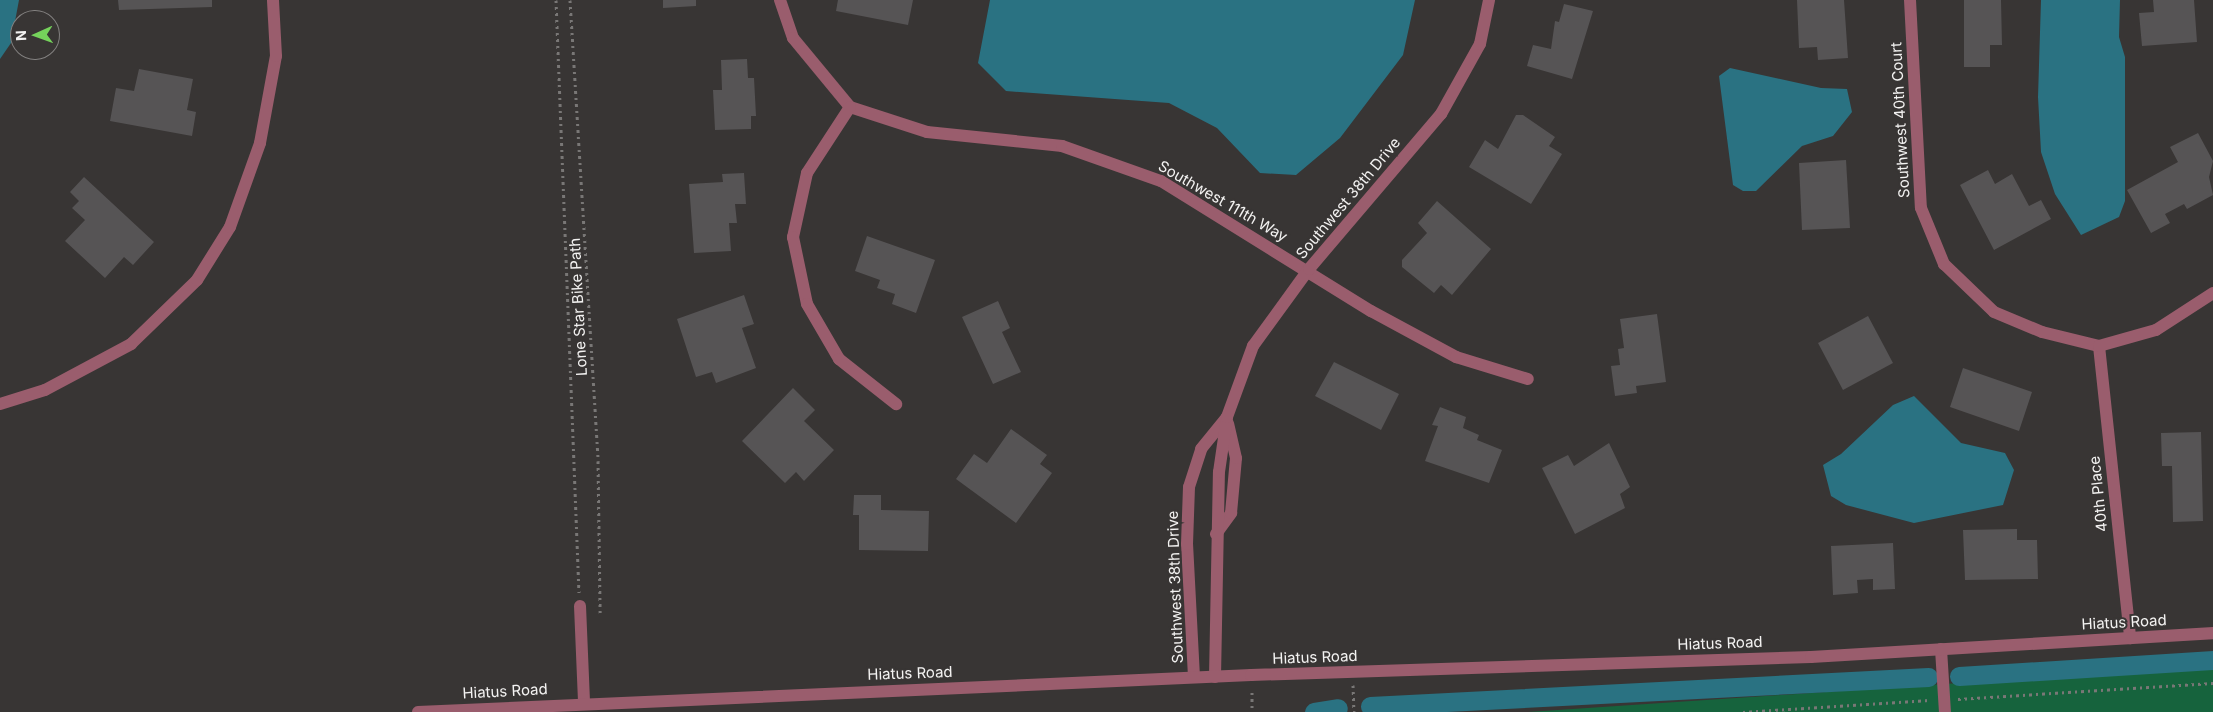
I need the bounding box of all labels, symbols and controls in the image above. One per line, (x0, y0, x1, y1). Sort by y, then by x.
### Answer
north arrow (10, 10, 60, 60)
text: N (12, 30, 29, 41)
street label: Southwest 40th Court (1887, 42, 1913, 198)
street label: Southwest 38th Drive (1292, 134, 1404, 262)
street label: Southwest 111th Way (1155, 157, 1291, 245)
street label: Lone Star Bike Path (565, 237, 591, 377)
street label: 40th Place (2085, 455, 2111, 533)
street label: Southwest 38th Drive (1163, 510, 1187, 664)
street label: Hiatus Road (2081, 611, 2167, 633)
street label: Hiatus Road (1677, 633, 1763, 653)
street label: Hiatus Road (1272, 647, 1358, 667)
street label: Hiatus Road (867, 663, 953, 683)
street label: Hiatus Road (462, 680, 548, 702)

